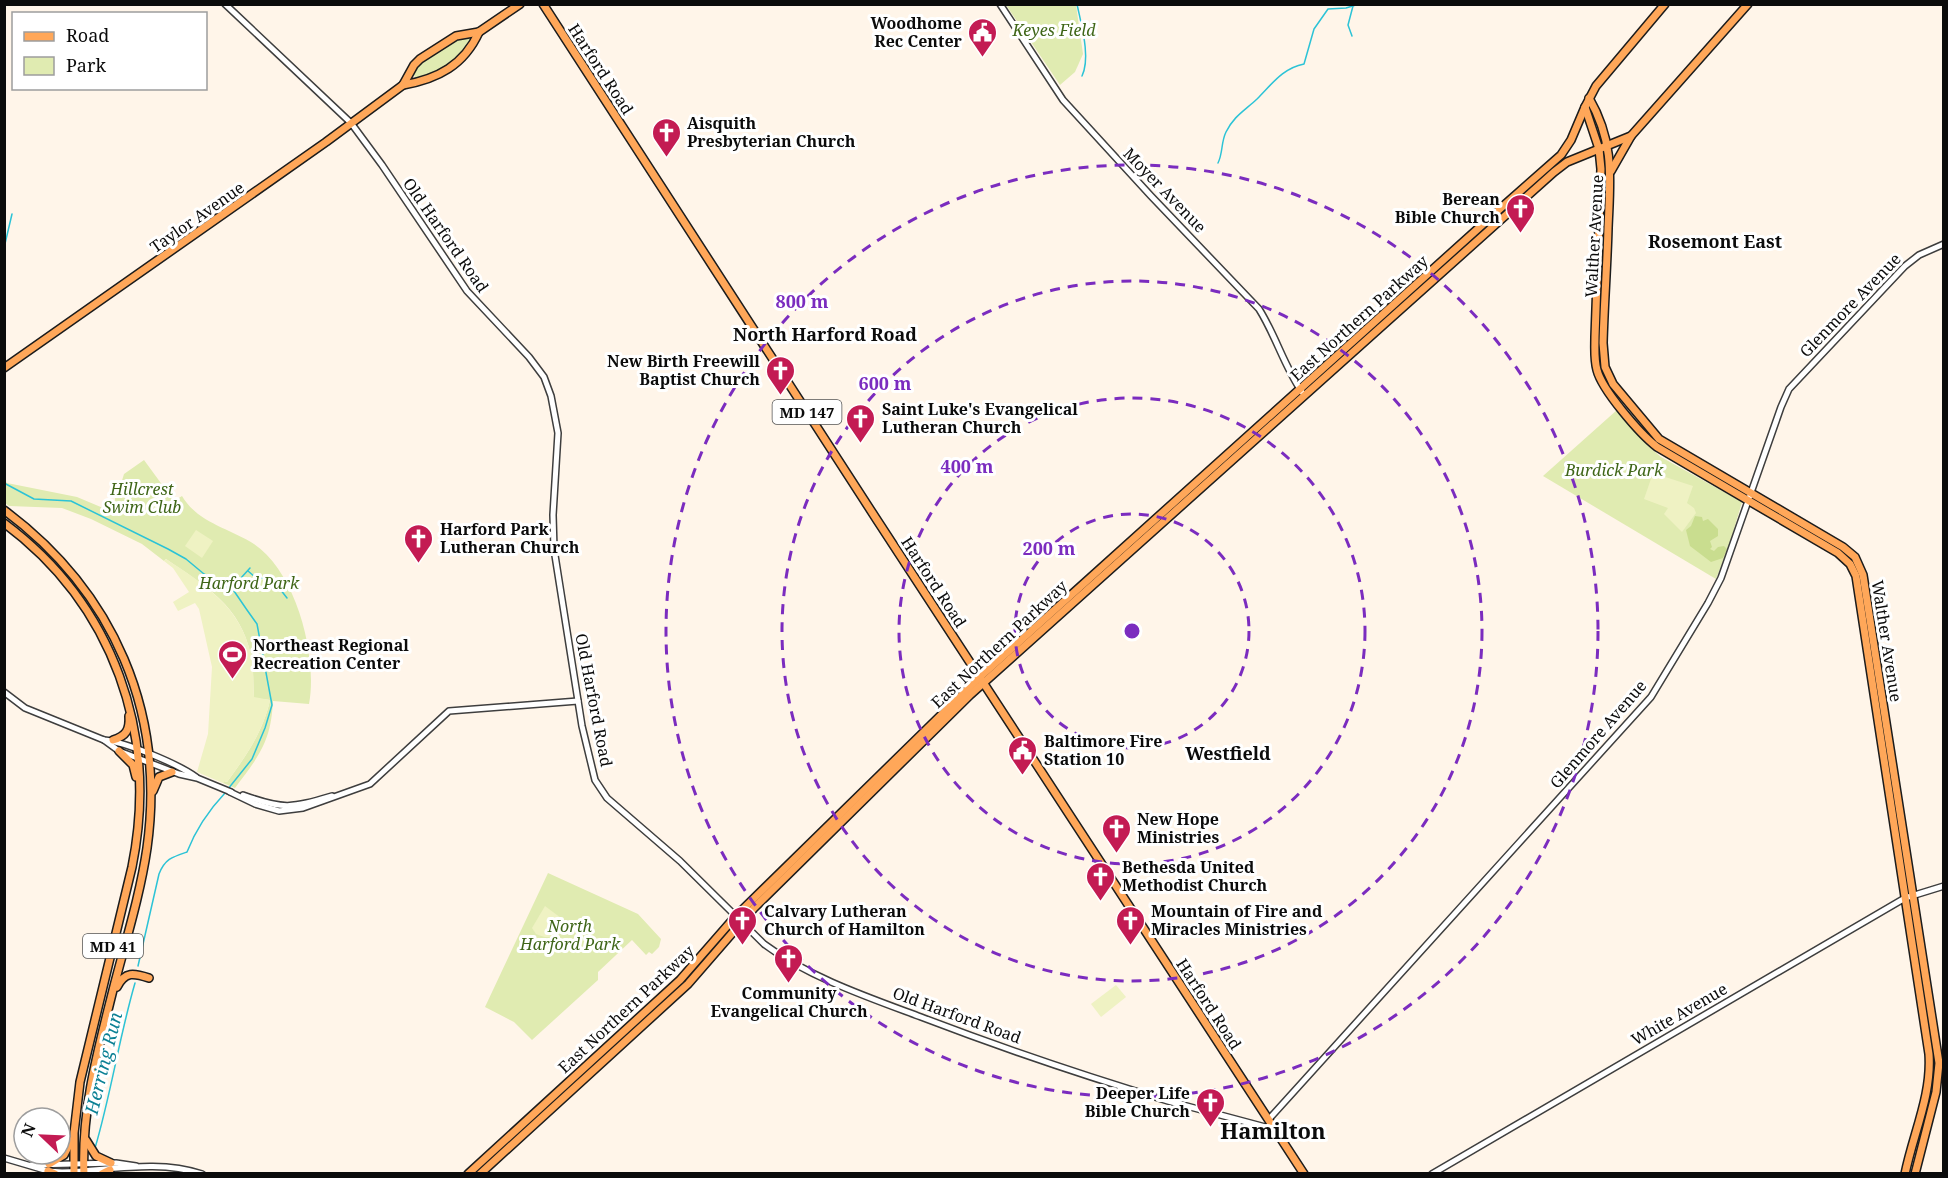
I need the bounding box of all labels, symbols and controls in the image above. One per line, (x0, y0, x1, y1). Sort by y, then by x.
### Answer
legend (12, 12, 207, 90)
place label: Woodhome Rec Center (870, 12, 963, 52)
public building icon: Woodhome Rec Center (967, 16, 999, 58)
street label: Harford Road (563, 19, 639, 119)
park label: Keyes Field (1011, 19, 1096, 41)
text: Road (66, 23, 109, 47)
text: Park (66, 53, 106, 77)
place label: Aisquith Presbyterian Church (687, 112, 856, 152)
church icon: Aisquith Presbyterian Church (650, 116, 682, 158)
street label: Moyer Avenue (1119, 143, 1211, 237)
street label: Old Harford Road (398, 173, 494, 297)
street label: Walther Avenue (1580, 174, 1608, 298)
street label: Taylor Avenue (146, 176, 248, 258)
place label: Berean Bible Church (1395, 188, 1500, 228)
church icon: Berean Bible Church (1505, 192, 1537, 234)
district label: Rosemont East (1648, 229, 1782, 253)
street label: Glenmore Avenue (1794, 248, 1906, 362)
street label: East Northern Parkway (1285, 249, 1433, 386)
text: 800 m (776, 289, 829, 313)
district label: North Harford Road (733, 322, 917, 346)
place label: New Birth Freewill Baptist Church (607, 350, 760, 390)
church icon: New Birth Freewill Baptist Church (765, 354, 797, 396)
text: 600 m (859, 371, 912, 395)
place label: Saint Luke's Evangelical Lutheran Church (882, 398, 1078, 438)
road number: MD 147 (772, 400, 842, 424)
church icon: Saint Luke's Evangelical Lutheran Church (845, 402, 877, 444)
text: 400 m (941, 454, 994, 478)
park label: Burdick Park (1564, 459, 1664, 481)
park label: Hillcrest Swim Club (103, 478, 181, 518)
place label: Harford Park Lutheran Church (440, 518, 580, 558)
church icon: Harford Park Lutheran Church (403, 522, 435, 564)
street label: Harford Road (896, 532, 972, 632)
text: 200 m (1023, 536, 1076, 560)
park label: Harford Park (198, 572, 300, 594)
street label: East Northern Parkway (926, 574, 1072, 713)
street label: Walther Avenue (1867, 579, 1907, 703)
centre of rings (1122, 621, 1142, 641)
street label: Old Harford Road (570, 632, 618, 769)
place label: Northeast Regional Recreation Center (253, 634, 409, 674)
sports icon: Northeast Regional Recreation Center (216, 638, 248, 680)
street label: Glenmore Avenue (1545, 675, 1651, 793)
place label: Baltimore Fire Station 10 (1044, 730, 1162, 770)
public building icon: Baltimore Fire Station 10 (1007, 734, 1039, 776)
district label: Westfield (1185, 741, 1271, 765)
place label: New Hope Ministries (1137, 808, 1219, 848)
church icon: New Hope Ministries (1100, 812, 1132, 854)
place label: Bethesda United Methodist Church (1122, 856, 1268, 896)
church icon: Bethesda United Methodist Church (1085, 860, 1117, 902)
place label: Calvary Lutheran Church of Hamilton (764, 900, 925, 940)
place label: Mountain of Fire and Miracles Ministries (1151, 900, 1323, 940)
church icon: Calvary Lutheran Church of Hamilton (727, 904, 759, 946)
church icon: Mountain of Fire and Miracles Ministries (1114, 904, 1146, 946)
park label: North Harford Park (519, 915, 621, 955)
road number: MD 41 (83, 934, 143, 958)
street label: East Northern Parkway (553, 939, 699, 1078)
church icon: Community Evangelical Church (773, 942, 805, 984)
street label: Harford Road (1171, 954, 1247, 1054)
street label: White Avenue (1627, 978, 1731, 1050)
place label: Community Evangelical Church (710, 982, 868, 1022)
street label: Old Harford Road (890, 982, 1024, 1049)
water label: Herring Run (78, 1009, 127, 1118)
place label: Deeper Life Bible Church (1085, 1082, 1190, 1122)
church icon: Deeper Life Bible Church (1195, 1086, 1227, 1128)
north arrow (12, 1106, 72, 1166)
district label: Hamilton (1220, 1115, 1326, 1145)
text: N (16, 1120, 41, 1140)

